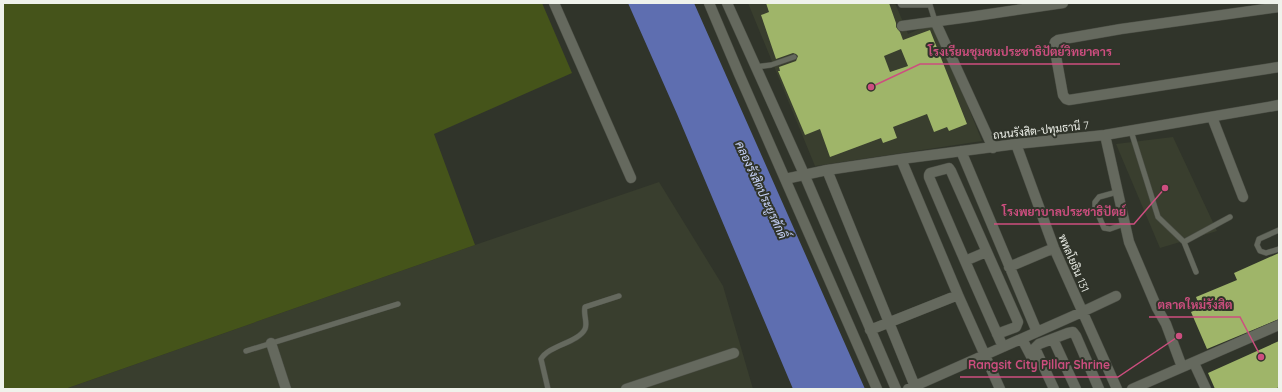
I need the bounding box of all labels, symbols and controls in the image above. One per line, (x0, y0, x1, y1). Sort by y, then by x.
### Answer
callout: โรงเรียนชุมชนประชาธิปัตย์วิทยาคาร (920, 40, 1120, 64)
text: โรงเรียนชุมชนประชาธิปัตย์วิทยาคาร (927, 44, 1112, 60)
street label: ถนนรังสิต-ปทุมธานี 7 (992, 117, 1090, 144)
water label: คลองรังสิตประยูรศักดิ์ (731, 137, 795, 244)
callout: โรงพยาบาลประชาธิปัตย์ (994, 200, 1134, 224)
text: โรงพยาบาลประชาธิปัตย์ (1001, 204, 1127, 219)
street label: พหลโยธิน 131 (1056, 232, 1093, 294)
callout: ตลาดใหม่รังสิต (1149, 293, 1240, 317)
text: ตลาดใหม่รังสิต (1157, 297, 1233, 312)
callout: Rangsit City Pillar Shrine (960, 353, 1118, 377)
text: Rangsit City Pillar Shrine (968, 357, 1110, 372)

